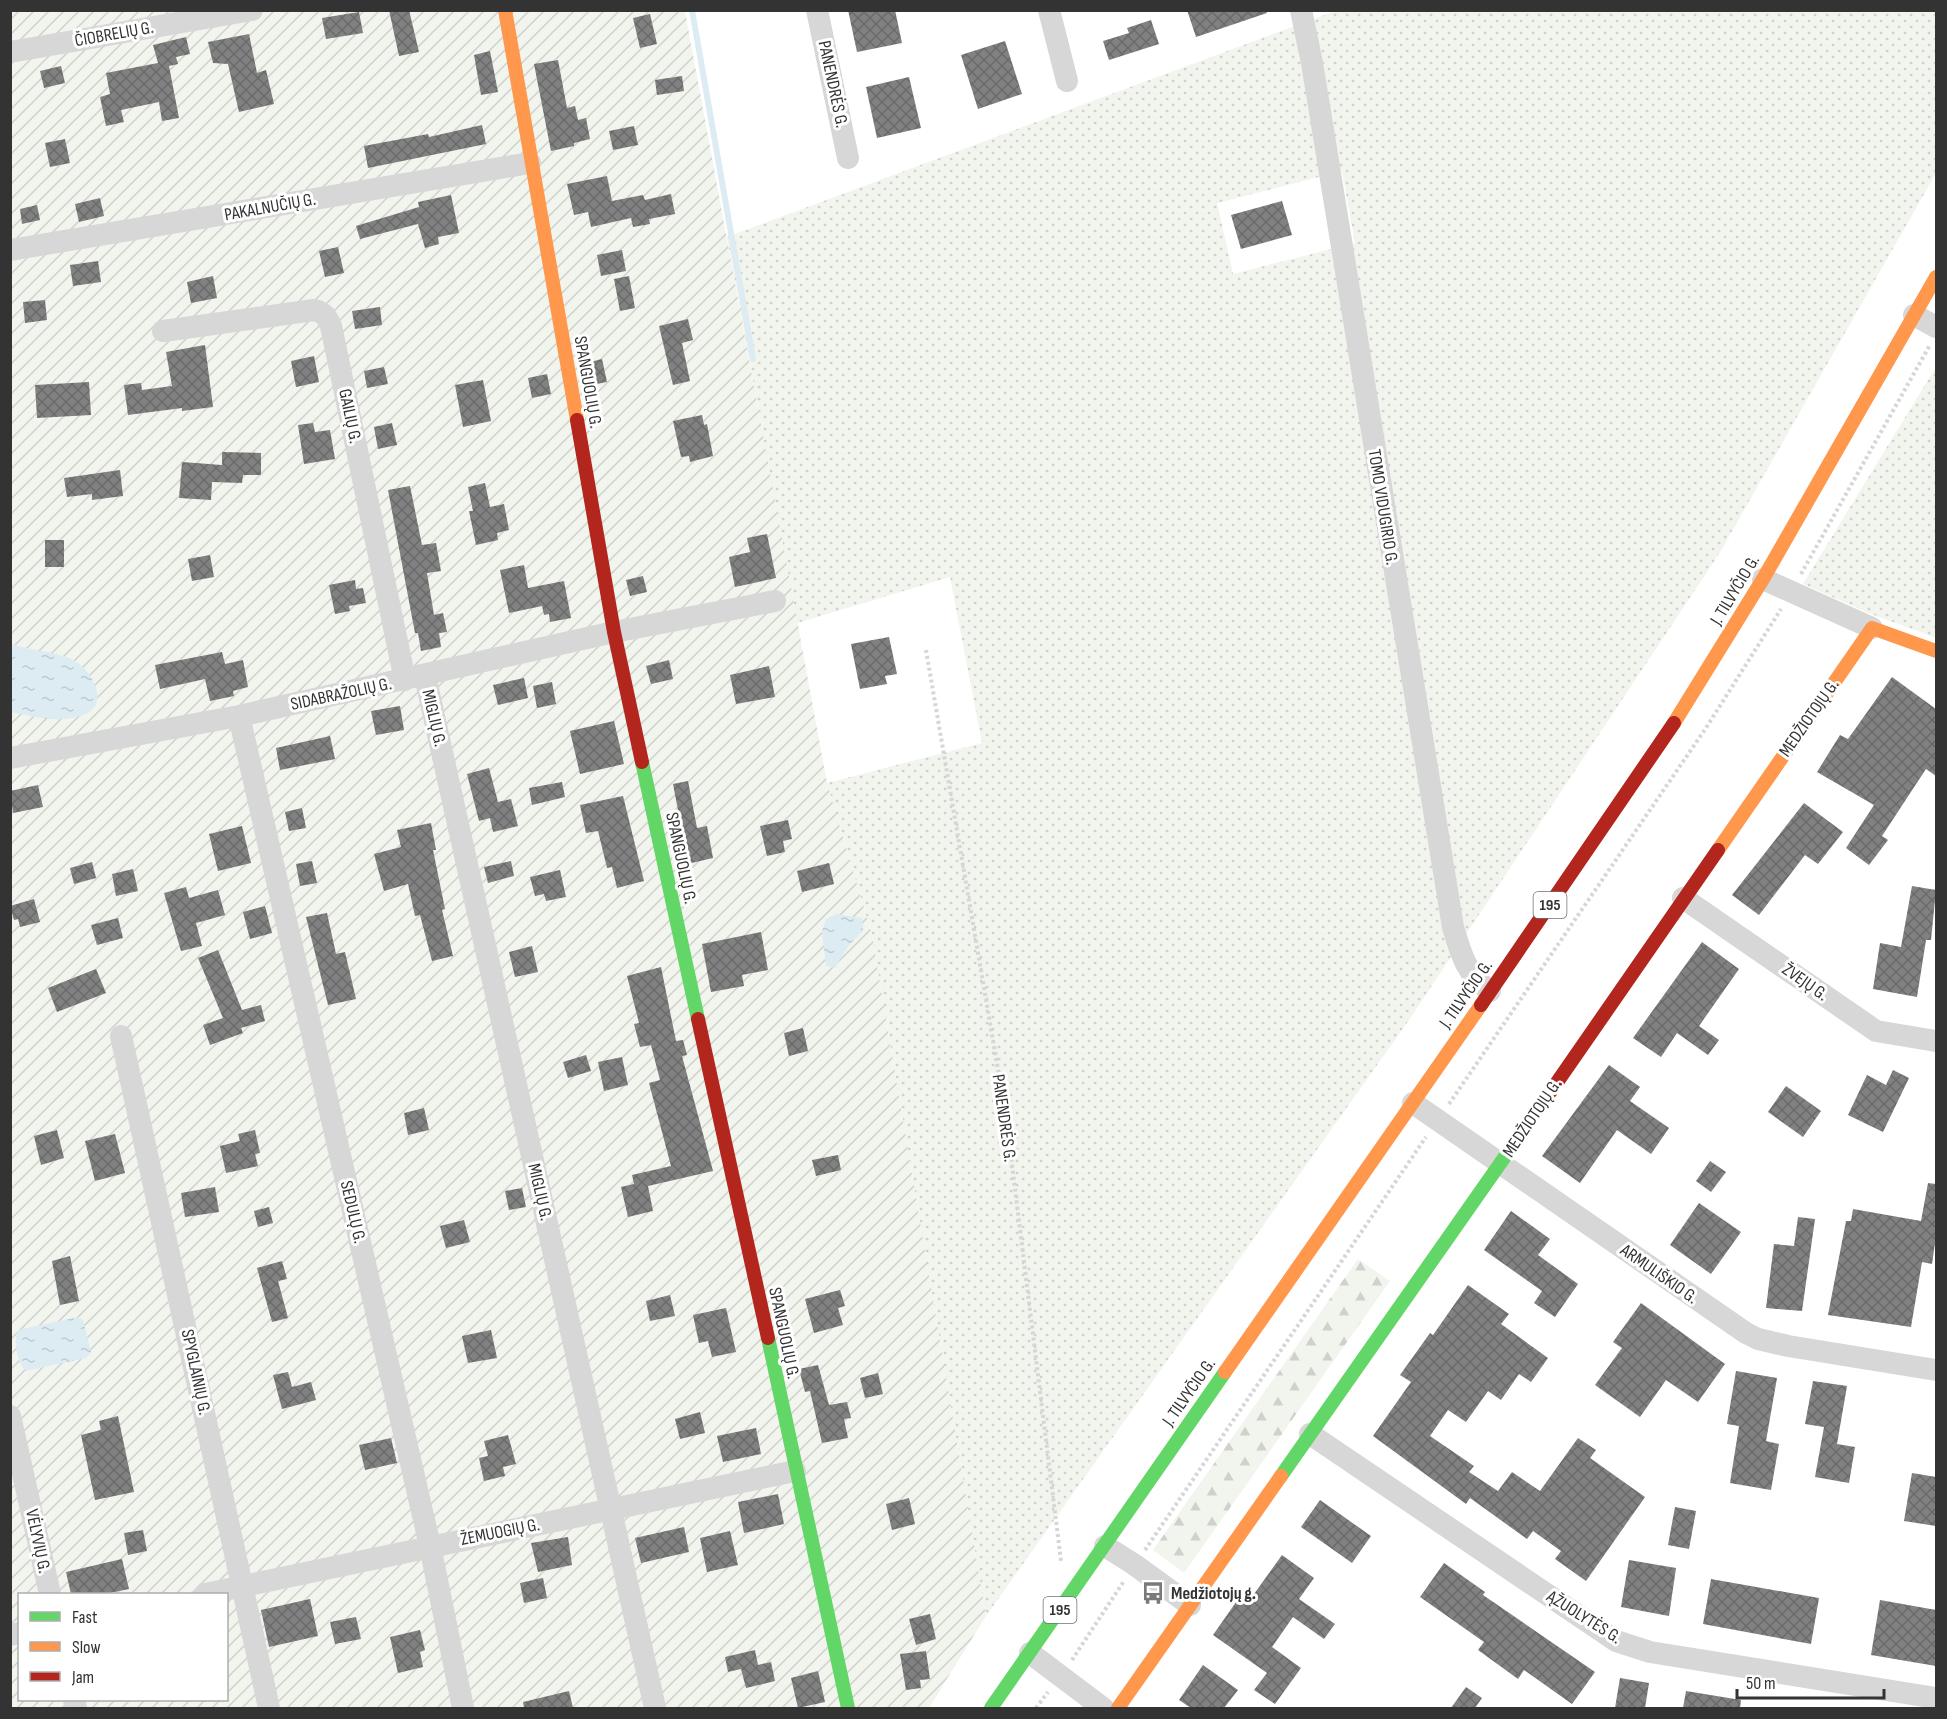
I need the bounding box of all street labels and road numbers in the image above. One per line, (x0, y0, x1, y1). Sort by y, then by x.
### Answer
street label: ČIOBRELIŲ G. (73, 17, 155, 51)
street label: PANENDRĖS G. (814, 39, 852, 129)
street label: PAKALNUČIŲ G. (223, 189, 317, 225)
street label: SPANGUOLIŲ G. (570, 334, 606, 430)
street label: GAILIŲ G. (334, 387, 366, 445)
street label: TOMO VIDUGIRIO G. (1364, 448, 1402, 566)
street label: J. TILVYČIO G. (1705, 551, 1764, 630)
street label: SIDABRAŽOLIŲ G. (289, 673, 393, 715)
street label: MEDŽIOTOJŲ G. (1775, 675, 1843, 761)
street label: MIGLIŲ G. (417, 687, 451, 749)
street label: SPANGUOLIŲ G. (661, 810, 701, 906)
road number: 195 (1534, 892, 1566, 918)
street label: J. TILVYČIO G. (1434, 956, 1497, 1033)
street label: ŽVEJŲ G. (1778, 959, 1832, 1005)
street label: PANENDRĖS G. (987, 1073, 1021, 1163)
street label: MEDŽIOTOJŲ G. (1498, 1075, 1566, 1161)
street label: MIGLIŲ G. (523, 1161, 557, 1223)
street label: SEDULŲ G. (336, 1179, 370, 1245)
street label: ARMULIŠKIO G. (1616, 1239, 1702, 1308)
street label: SPANGUOLIŲ G. (764, 1285, 804, 1381)
street label: SPYGLAINIŲ G. (177, 1327, 215, 1417)
street label: J. TILVYČIO G. (1157, 1354, 1220, 1431)
street label: VĖLYVIŲ G. (21, 1507, 55, 1575)
street label: ŽEMUOGIŲ G. (459, 1514, 541, 1550)
street label: ĄŽUOLYTĖS G. (1542, 1585, 1625, 1648)
road number: 195 (1044, 1597, 1076, 1623)

